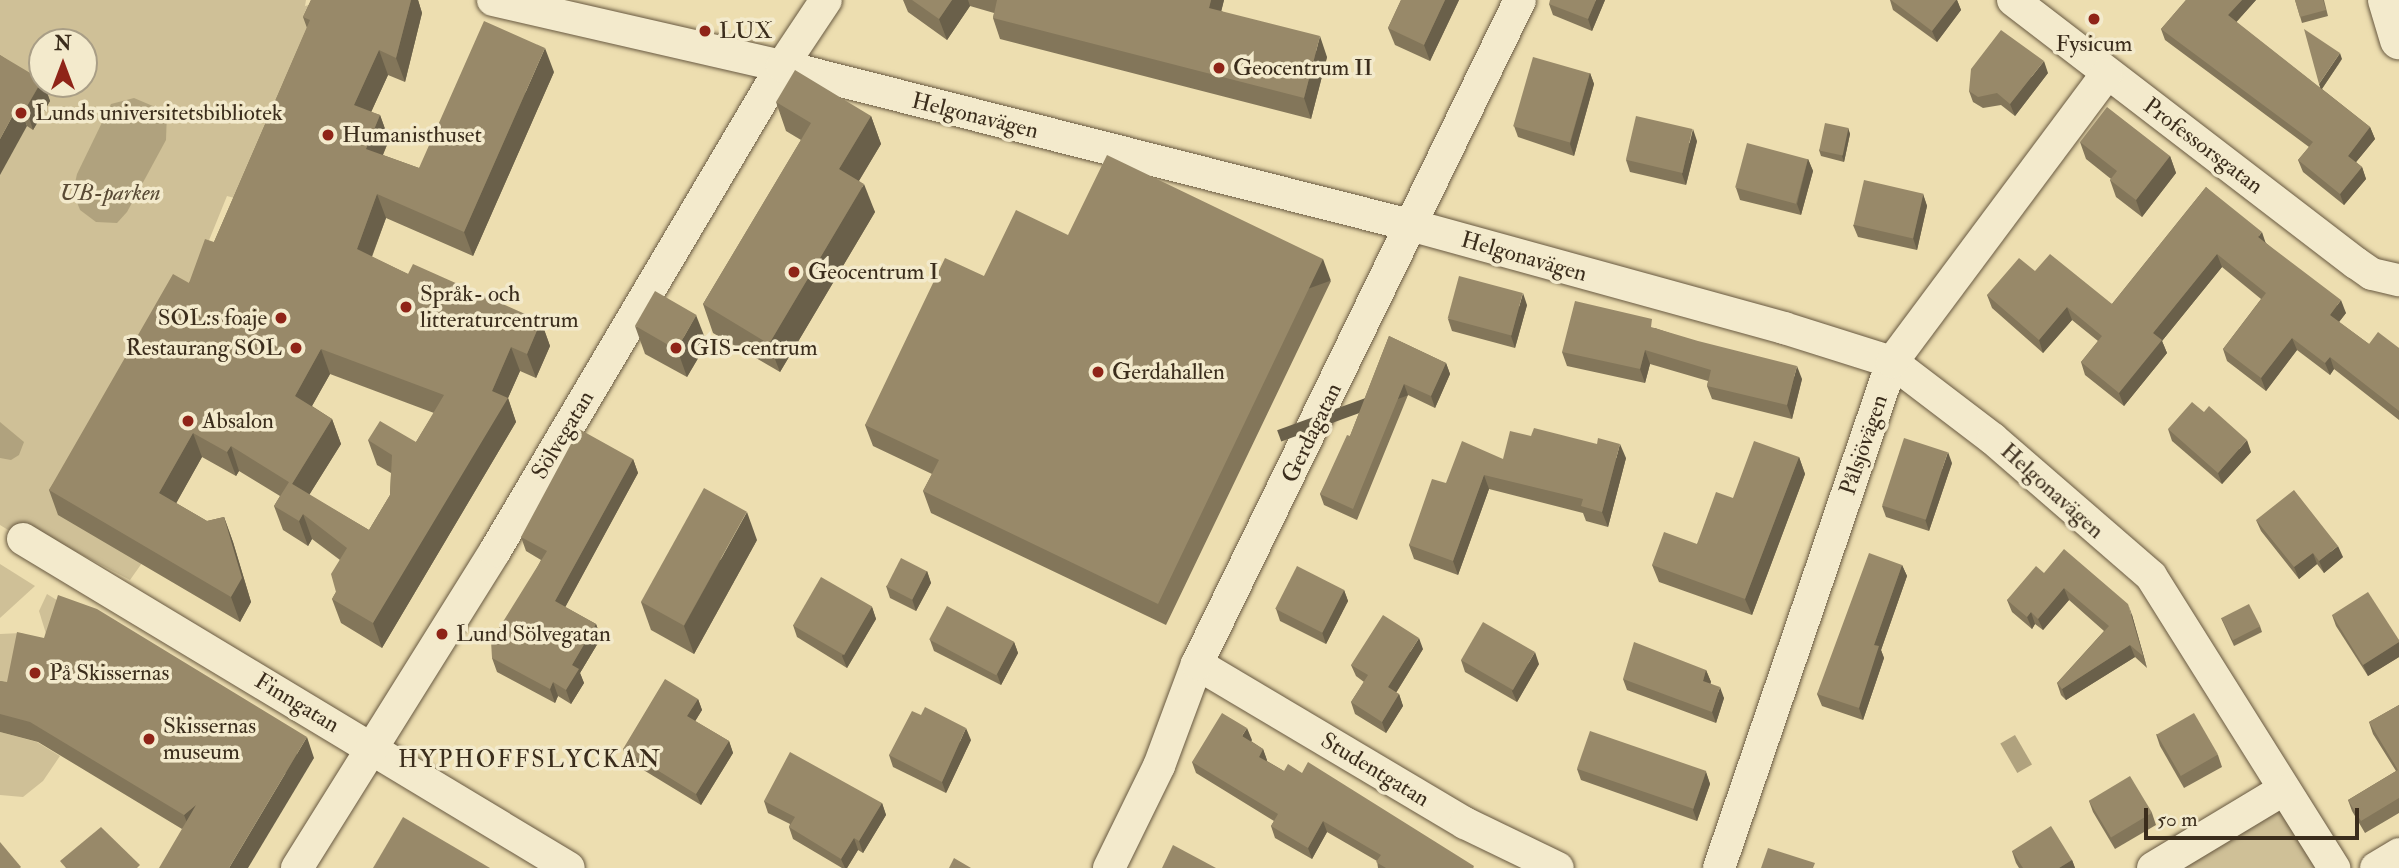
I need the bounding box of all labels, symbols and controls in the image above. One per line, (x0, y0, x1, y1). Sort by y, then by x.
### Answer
marker: Fysicum (2086, 11, 2102, 27)
place label: LUX (719, 17, 772, 45)
marker: LUX (697, 23, 713, 39)
north arrow (28, 28, 98, 98)
place label: Fysicum (2056, 30, 2132, 58)
text: N (54, 32, 72, 56)
place label: Geocentrum II (1233, 54, 1373, 82)
marker: Geocentrum II (1211, 60, 1227, 76)
street label: Helgonavägen (909, 87, 1041, 145)
street label: Professorsgatan (2138, 92, 2268, 200)
place label: Lunds universitetsbibliotek (35, 99, 283, 127)
marker: Lunds universitetsbibliotek (13, 105, 29, 121)
place label: Humanisthuset (342, 121, 482, 149)
marker: Humanisthuset (320, 127, 336, 143)
park label: UB-parken (59, 179, 161, 207)
street label: Helgonavägen (1458, 226, 1590, 288)
place label: Geocentrum I (808, 258, 939, 286)
marker: Geocentrum I (786, 264, 802, 280)
place label: Språk- och litteraturcentrum (420, 280, 579, 334)
marker: Språk- och litteraturcentrum (398, 299, 414, 315)
place label: SOL:s foaje (158, 304, 267, 332)
marker: SOL:s foaje (273, 310, 289, 326)
place label: Restaurang SOL (125, 334, 282, 362)
place label: GIS-centrum (690, 334, 818, 362)
marker: Restaurang SOL (288, 340, 304, 356)
marker: GIS-centrum (668, 340, 684, 356)
place label: Gerdahallen (1112, 358, 1225, 386)
marker: Gerdahallen (1090, 364, 1106, 380)
street label: Gerdagatan (1276, 379, 1348, 487)
street label: Sölvegatan (526, 386, 600, 484)
street label: Pålsjövägen (1834, 391, 1894, 499)
place label: Absalon (202, 407, 274, 435)
marker: Absalon (180, 413, 196, 429)
street label: Helgonavägen (1995, 437, 2109, 545)
place label: Lund Sölvegatan (456, 620, 611, 648)
marker: Lund Sölvegatan (434, 626, 450, 642)
place label: På Skissernas (49, 659, 169, 687)
marker: På Skissernas (27, 665, 43, 681)
street label: Finngatan (250, 667, 344, 739)
place label: Skissernas museum (163, 712, 256, 766)
street label: Studentgatan (1316, 727, 1434, 813)
marker: Skissernas museum (141, 731, 157, 747)
district label: HYPHOFFSLYCKAN (400, 746, 660, 774)
scale bar (2147, 794, 2362, 838)
text: 50 m (2157, 806, 2198, 833)

